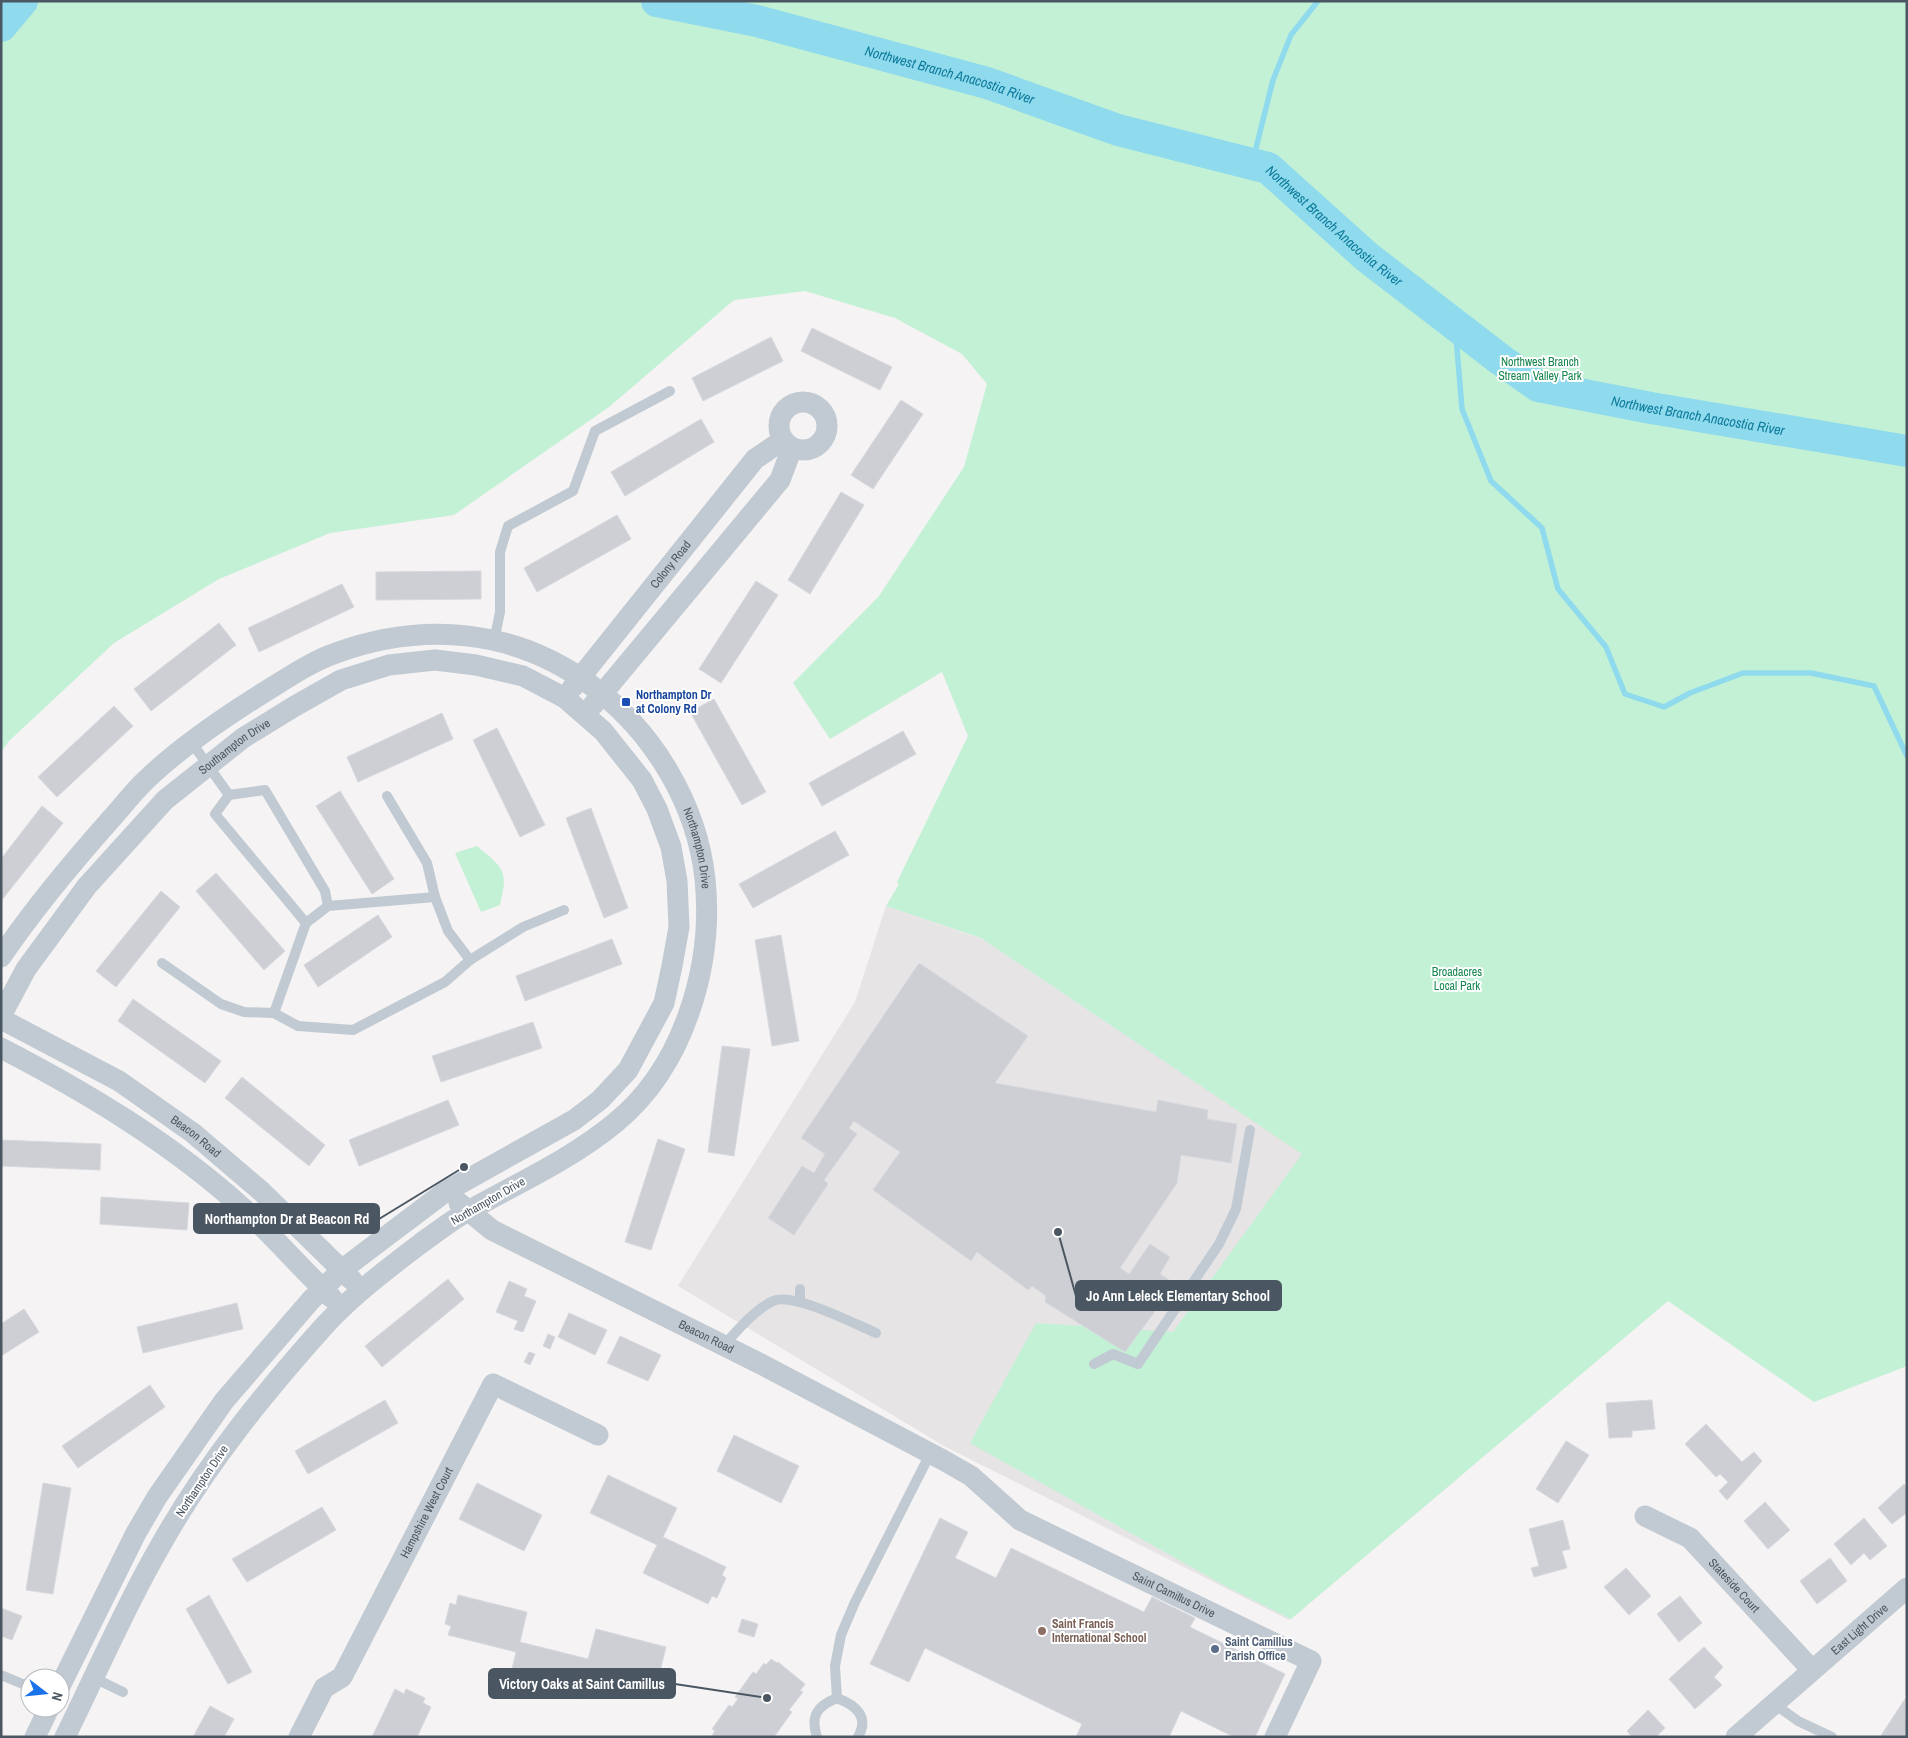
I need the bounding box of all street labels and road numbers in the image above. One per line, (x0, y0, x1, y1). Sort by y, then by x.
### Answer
street label: Colony Road (647, 537, 695, 592)
street label: Southampton Drive (195, 715, 273, 778)
street label: Northampton Drive (679, 805, 714, 889)
street label: Beacon Road (167, 1112, 224, 1161)
street label: Northampton Drive (448, 1173, 528, 1229)
street label: Beacon Road (676, 1316, 737, 1357)
street label: Northampton Drive (172, 1442, 232, 1520)
street label: Hampshire West Court (397, 1464, 457, 1561)
street label: Stateside Court (1705, 1555, 1763, 1616)
street label: Saint Camillus Drive (1130, 1568, 1218, 1621)
street label: East Light Drive (1828, 1600, 1892, 1659)

